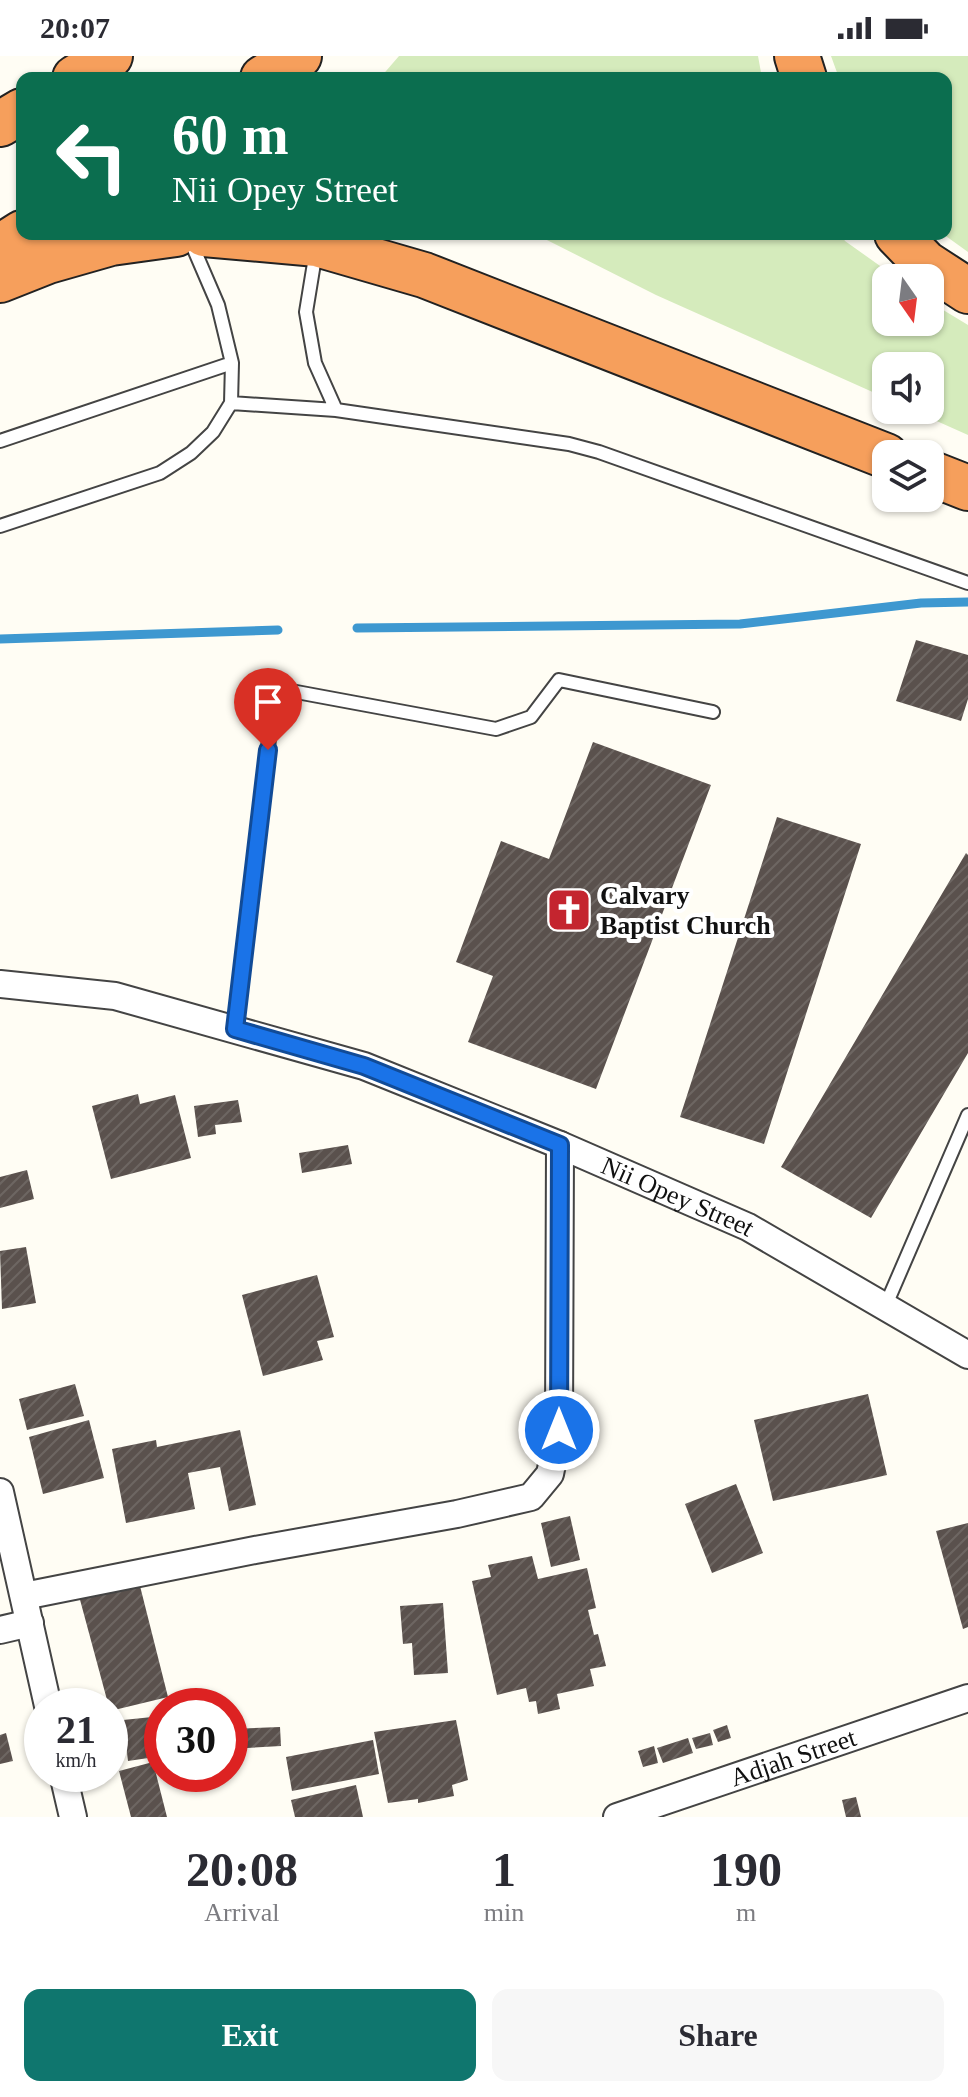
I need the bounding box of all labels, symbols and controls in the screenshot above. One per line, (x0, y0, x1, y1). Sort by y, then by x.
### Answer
text: 20:07 (40, 11, 110, 44)
icon: left (40, 104, 144, 208)
text: 60 m (172, 104, 289, 166)
text: Nii Opey Street (172, 170, 398, 210)
north arrow (872, 264, 944, 336)
map controls (872, 264, 944, 512)
button: sound (872, 352, 944, 424)
button: layers (872, 440, 944, 512)
pin (234, 668, 302, 750)
icon: arrive (246, 680, 290, 724)
place label: Calvary Baptist Church (600, 881, 771, 940)
church icon: Calvary Baptist Church (545, 886, 593, 934)
street label: Nii Opey Street (597, 1151, 760, 1243)
position arrow (517, 1388, 601, 1472)
speed limit sign: 30 (144, 1688, 248, 1792)
text: 21 (56, 1707, 96, 1752)
street label: Adjah Street (727, 1723, 861, 1792)
text: km/h (55, 1749, 97, 1771)
text: 20:08 (186, 1843, 298, 1896)
text: 1 (492, 1843, 516, 1896)
text: 190 (710, 1843, 782, 1896)
text: Arrival (204, 1898, 279, 1927)
text: min (484, 1898, 524, 1927)
text: m (736, 1898, 756, 1927)
button: Exit (24, 1989, 476, 2081)
button: Share (492, 1989, 944, 2081)

